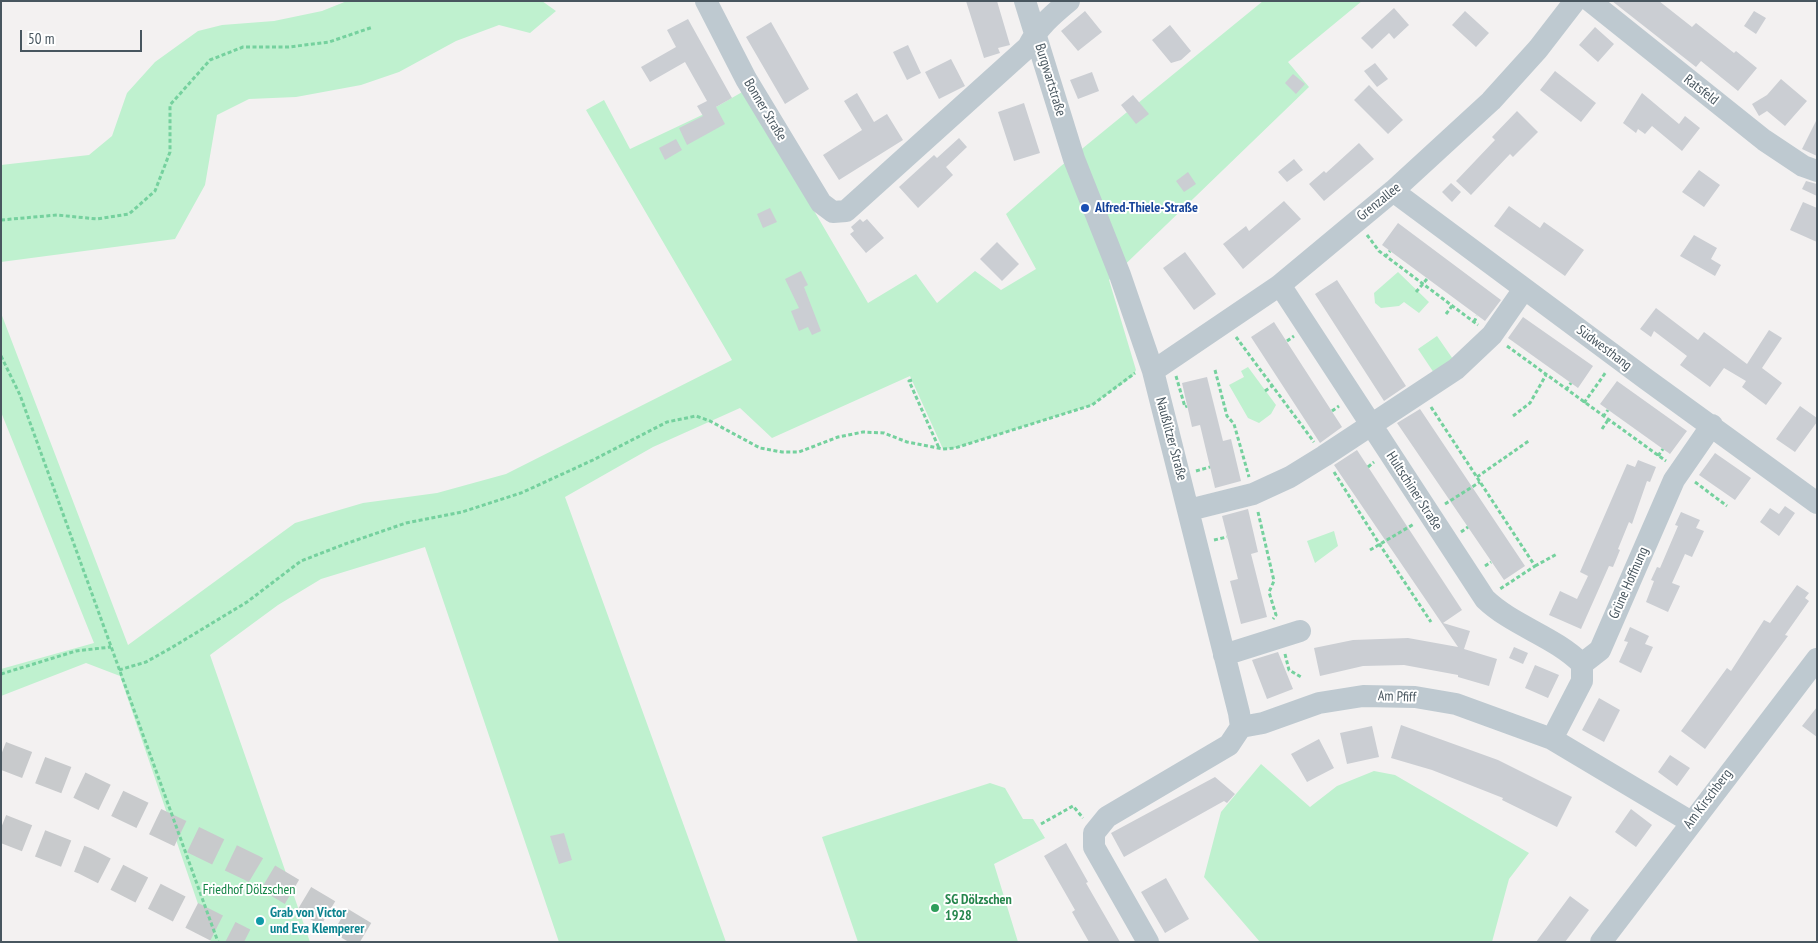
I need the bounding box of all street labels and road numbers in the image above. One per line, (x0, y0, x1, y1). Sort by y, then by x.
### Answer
street label: Burgwartstraße (1031, 42, 1069, 118)
street label: Ratsfeld (1680, 71, 1722, 109)
street label: Bonner Straße (740, 76, 790, 144)
street label: Grenzallee (1354, 179, 1404, 225)
street label: Südwesthang (1573, 322, 1635, 374)
street label: Naußlitzer Straße (1152, 396, 1190, 482)
street label: Hultschiner Straße (1382, 449, 1446, 533)
street label: Grüne Hoffnung (1606, 545, 1652, 621)
street label: Am Pfiff (1378, 688, 1416, 706)
street label: Am Kirschberg (1680, 766, 1736, 832)

